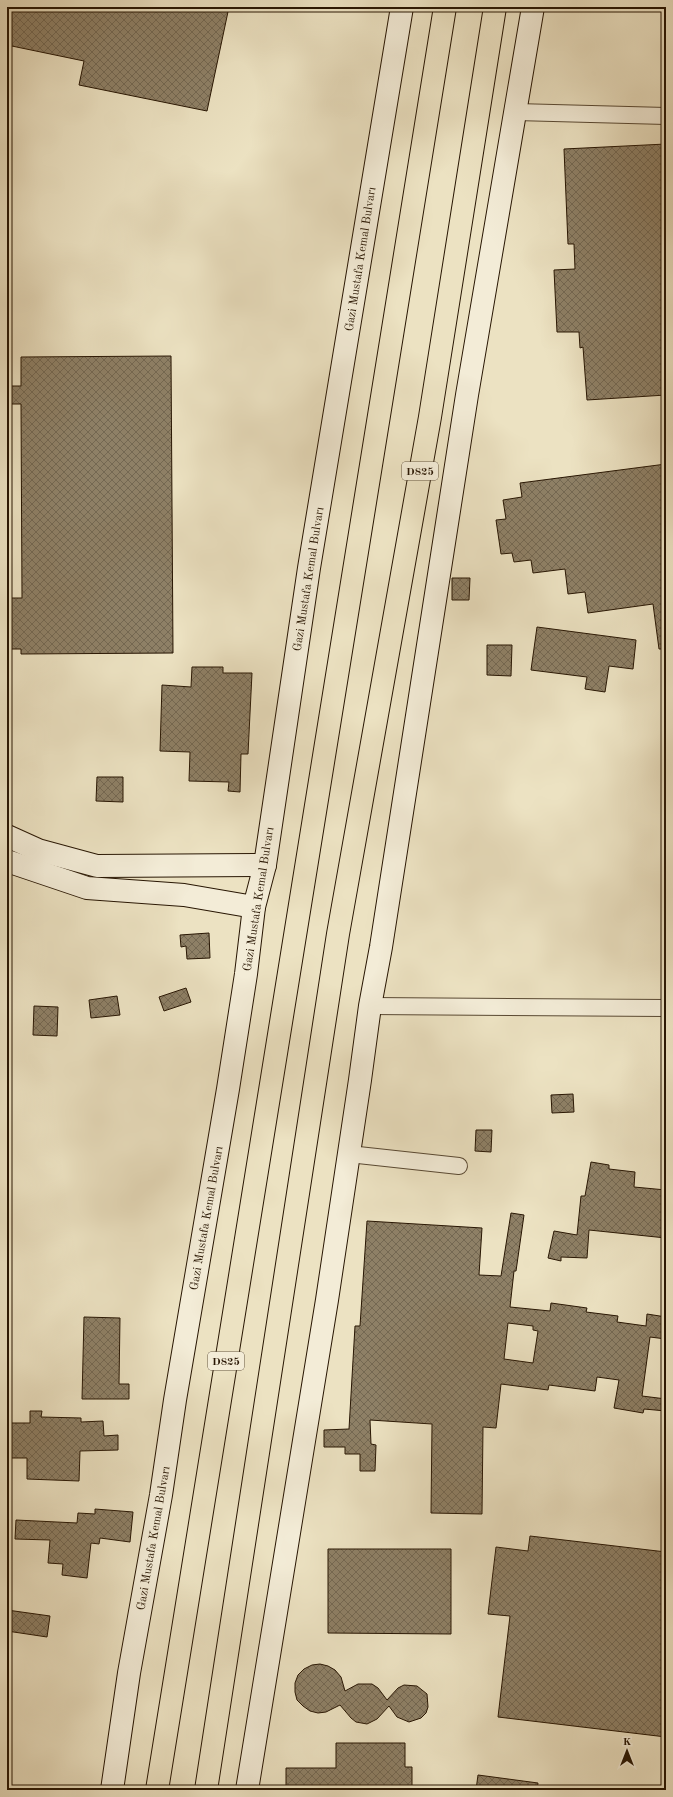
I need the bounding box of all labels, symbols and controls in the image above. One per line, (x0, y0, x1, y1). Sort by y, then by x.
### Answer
street label: Gazi Mustafa Kemal Bulvarı (344, 186, 378, 332)
road number: D825 (402, 462, 438, 480)
street label: Gazi Mustafa Kemal Bulvarı (292, 506, 326, 652)
street label: Gazi Mustafa Kemal Bulvarı (242, 826, 276, 972)
street label: Gazi Mustafa Kemal Bulvarı (188, 1145, 226, 1291)
road number: D825 (208, 1352, 244, 1370)
street label: Gazi Mustafa Kemal Bulvarı (135, 1465, 173, 1611)
north arrow (607, 1731, 647, 1771)
text: K (623, 1737, 632, 1748)

